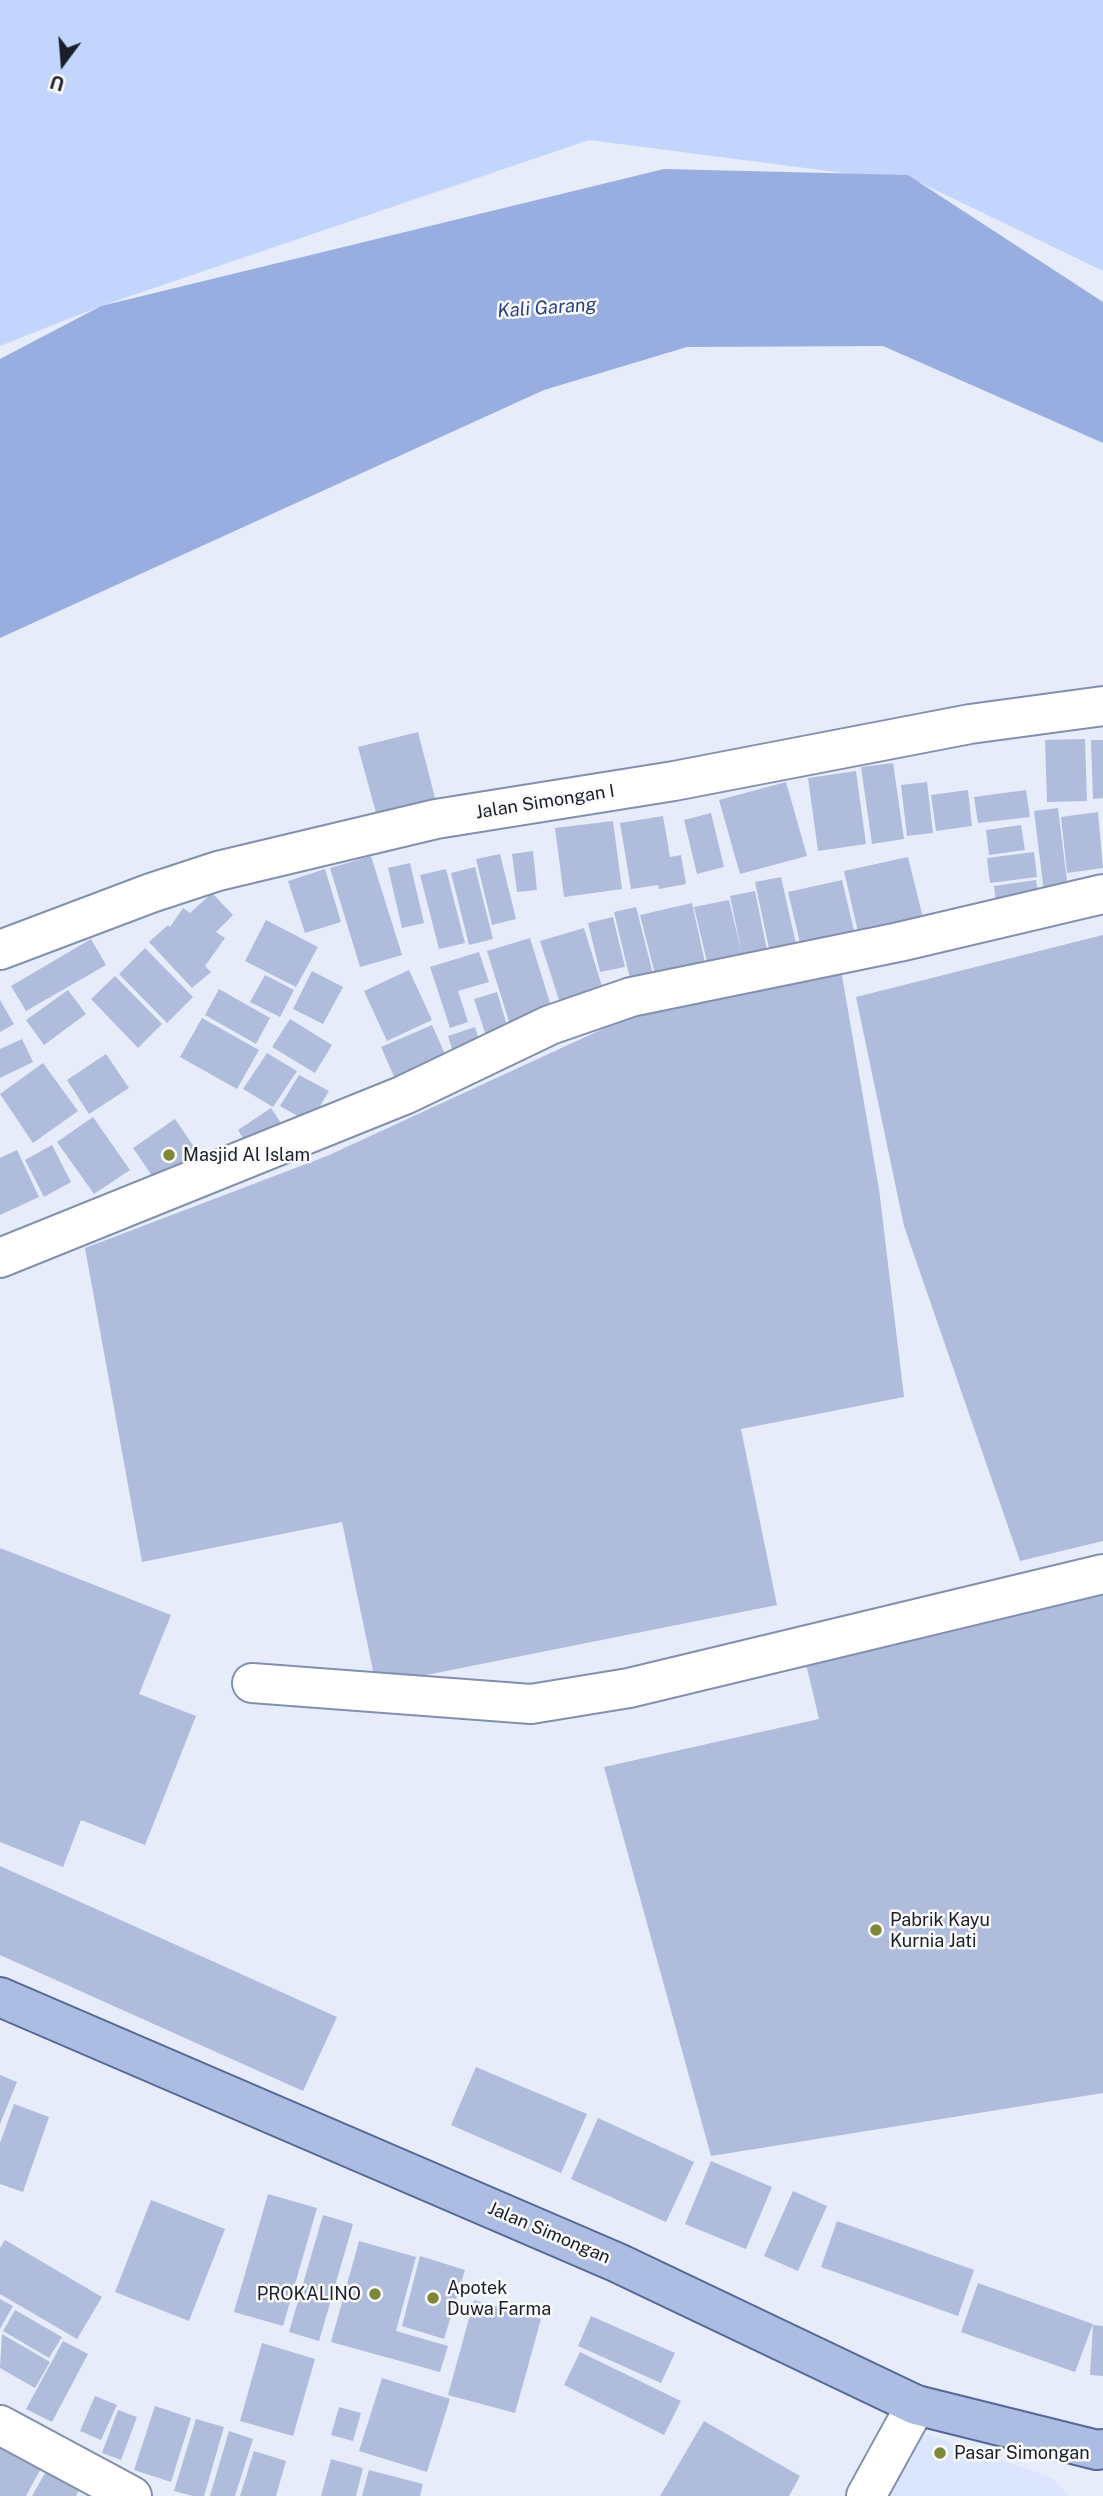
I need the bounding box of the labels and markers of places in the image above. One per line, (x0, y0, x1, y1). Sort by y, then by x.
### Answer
place label: Masjid Al Islam (183, 1144, 310, 1166)
marker: Masjid Al Islam (161, 1147, 177, 1163)
place label: Pabrik Kayu Kurnia Jati (890, 1909, 990, 1952)
marker: Pabrik Kayu Kurnia Jati (868, 1922, 884, 1938)
place label: Apotek Duwa Farma (447, 2277, 551, 2320)
place label: PROKALINO (257, 2283, 361, 2305)
marker: PROKALINO (367, 2286, 383, 2302)
marker: Apotek Duwa Farma (425, 2290, 441, 2306)
place label: Pasar Simongan (954, 2442, 1090, 2464)
marker: Pasar Simongan (932, 2445, 948, 2461)

